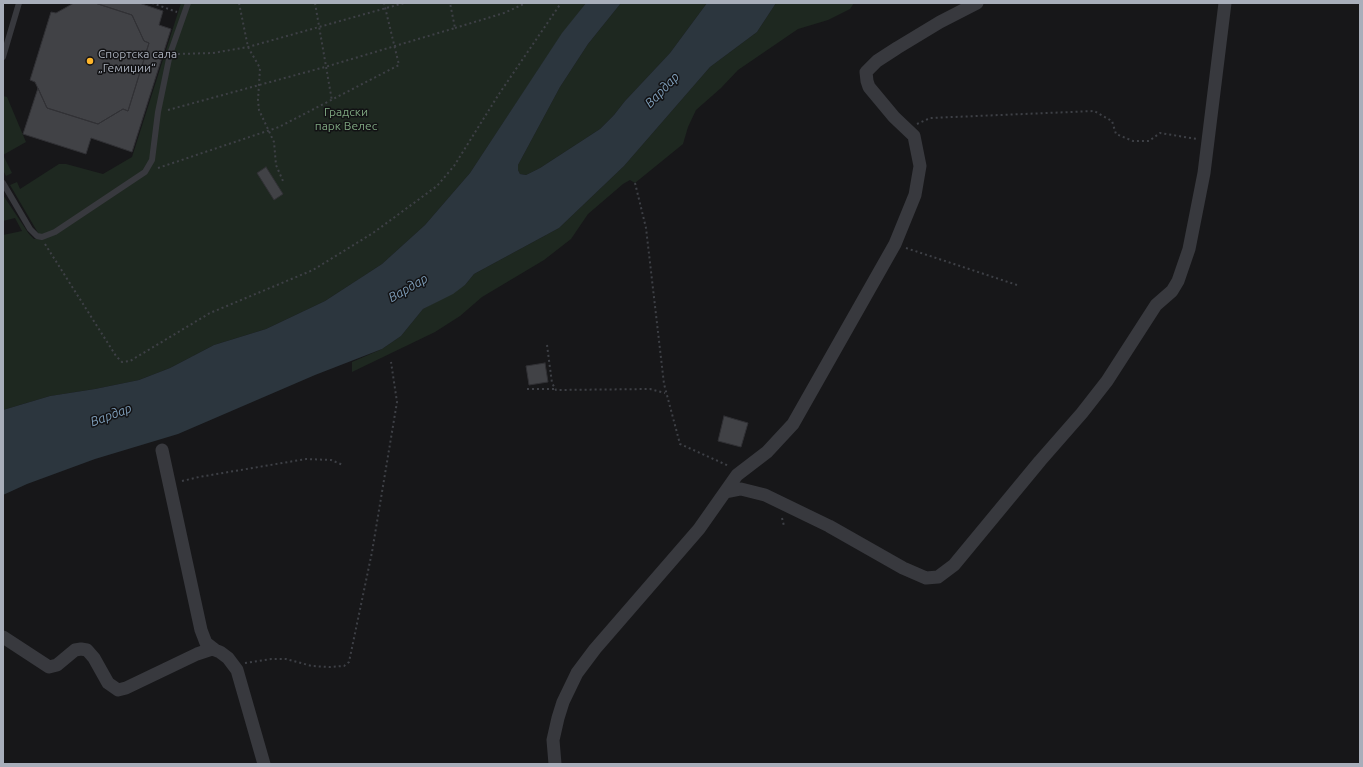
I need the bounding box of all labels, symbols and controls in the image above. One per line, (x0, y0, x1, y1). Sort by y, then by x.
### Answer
place label: Спортска сала „Гемиџии“ (98, 47, 177, 75)
marker: Спортска сала „Гемиџии“ (85, 56, 95, 66)
water label: Вардар (641, 69, 683, 111)
park label: Градски парк Велес (315, 105, 377, 133)
water label: Вардар (386, 271, 430, 305)
water label: Вардар (88, 400, 134, 430)

